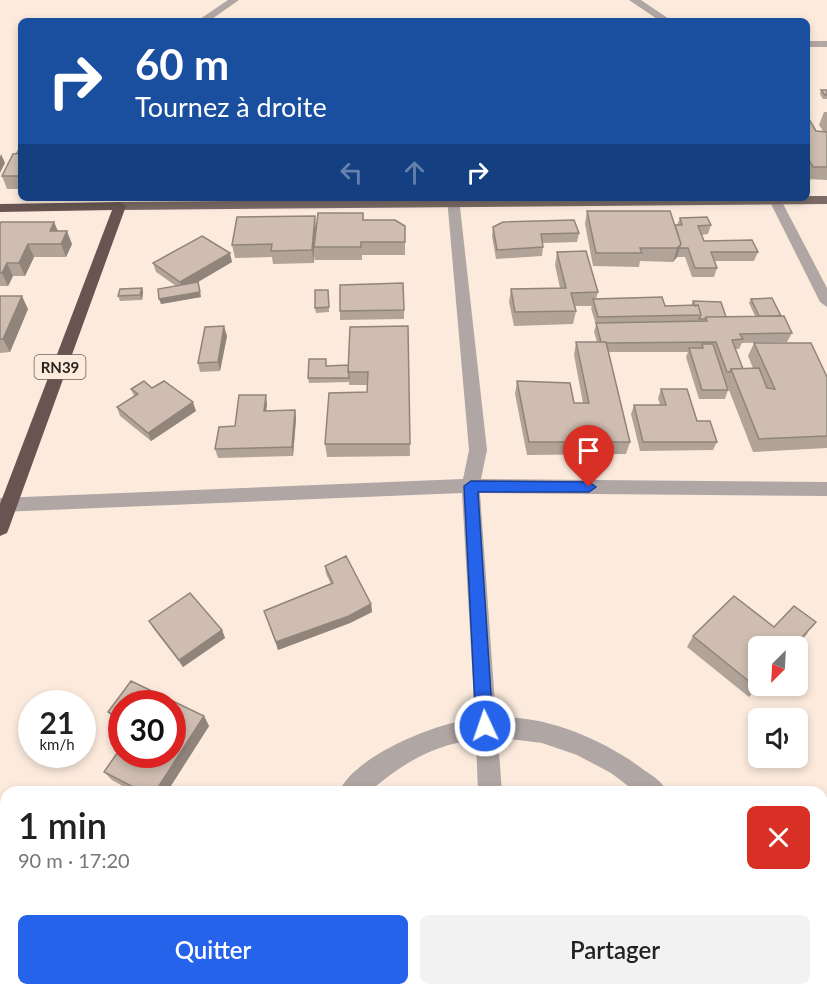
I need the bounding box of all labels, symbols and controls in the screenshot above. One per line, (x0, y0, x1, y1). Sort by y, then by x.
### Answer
text: 60 m (135, 39, 229, 89)
icon: right (36, 42, 114, 120)
text: Tournez à droite (135, 90, 327, 123)
icon: left (335, 156, 368, 189)
icon: ahead (398, 156, 431, 189)
icon: right (461, 156, 494, 189)
road number: RN39 (34, 355, 86, 379)
pin (563, 425, 614, 487)
icon: arrive (572, 434, 605, 467)
north arrow (748, 636, 808, 696)
map controls (748, 636, 808, 768)
speed limit sign: 30 (108, 690, 186, 768)
position arrow (453, 694, 517, 758)
text: 21 (40, 704, 74, 740)
button: sound (748, 708, 808, 768)
text: km/h (39, 735, 75, 753)
text: 1 min (18, 803, 107, 847)
button: close (747, 806, 810, 869)
text: 90 m · 17:20 (18, 848, 130, 872)
button: Quitter (18, 915, 408, 984)
button: Partager (420, 915, 810, 984)

